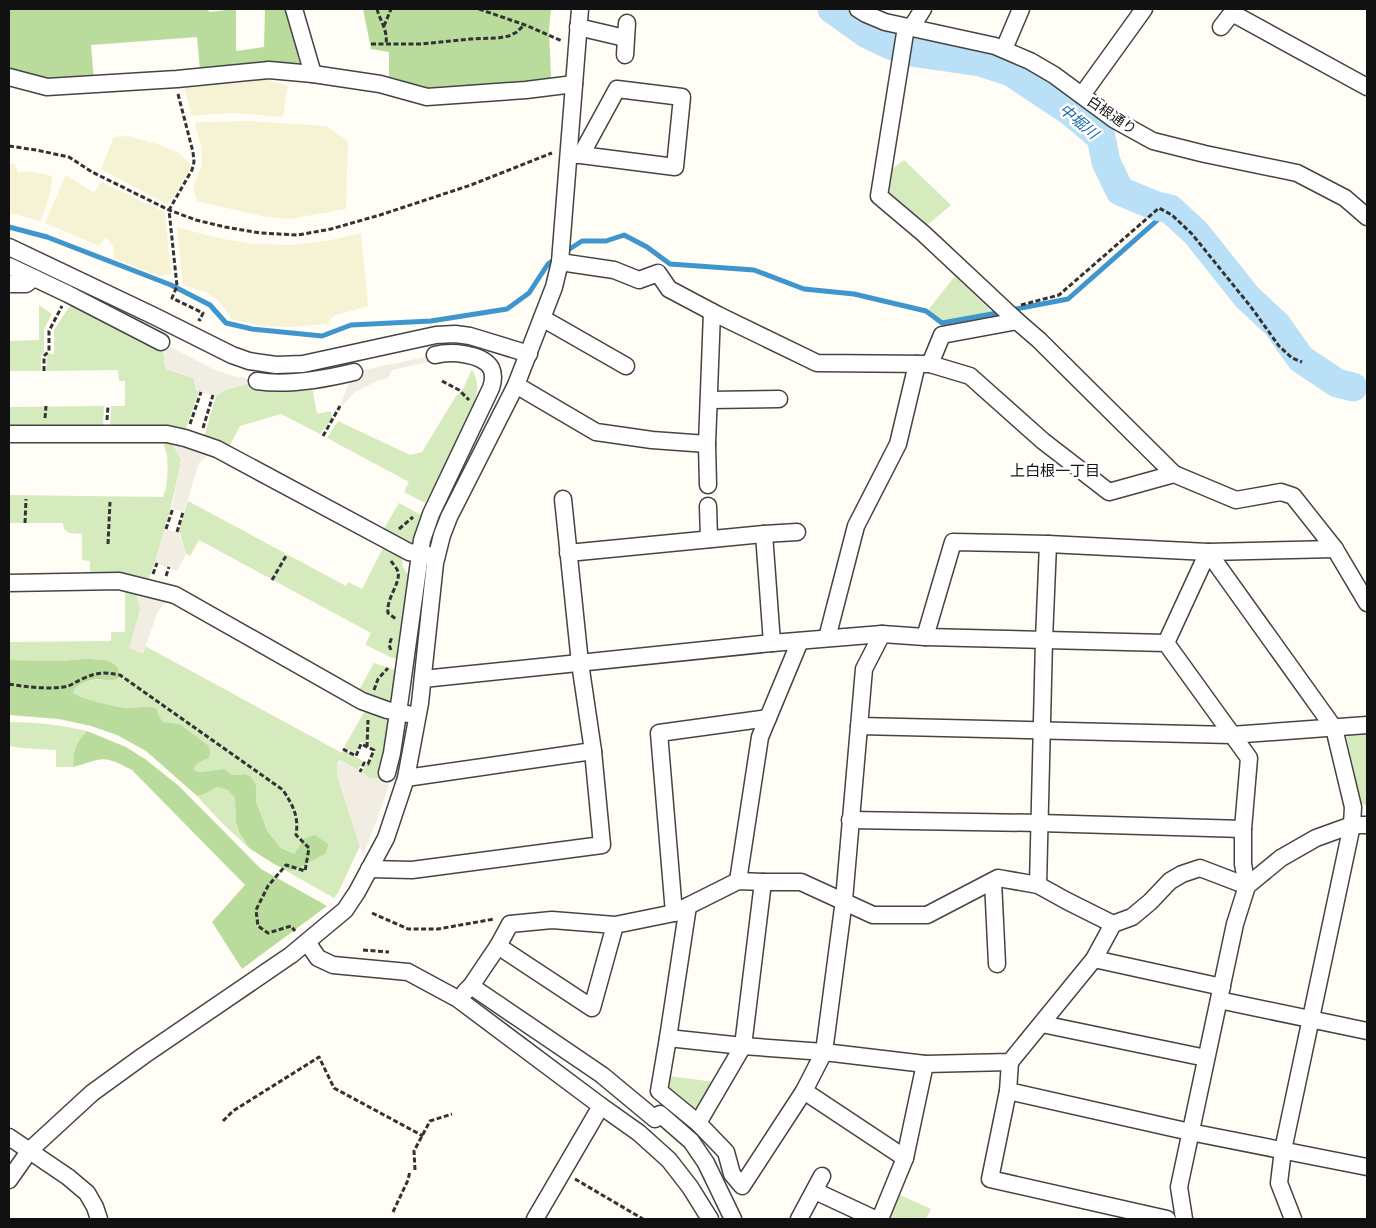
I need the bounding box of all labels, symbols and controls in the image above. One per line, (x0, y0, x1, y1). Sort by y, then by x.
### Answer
street label: 白根通り (1084, 92, 1140, 138)
water label: 中堀川 (1056, 99, 1104, 144)
district label: 上白根一丁目 (1010, 461, 1100, 480)

